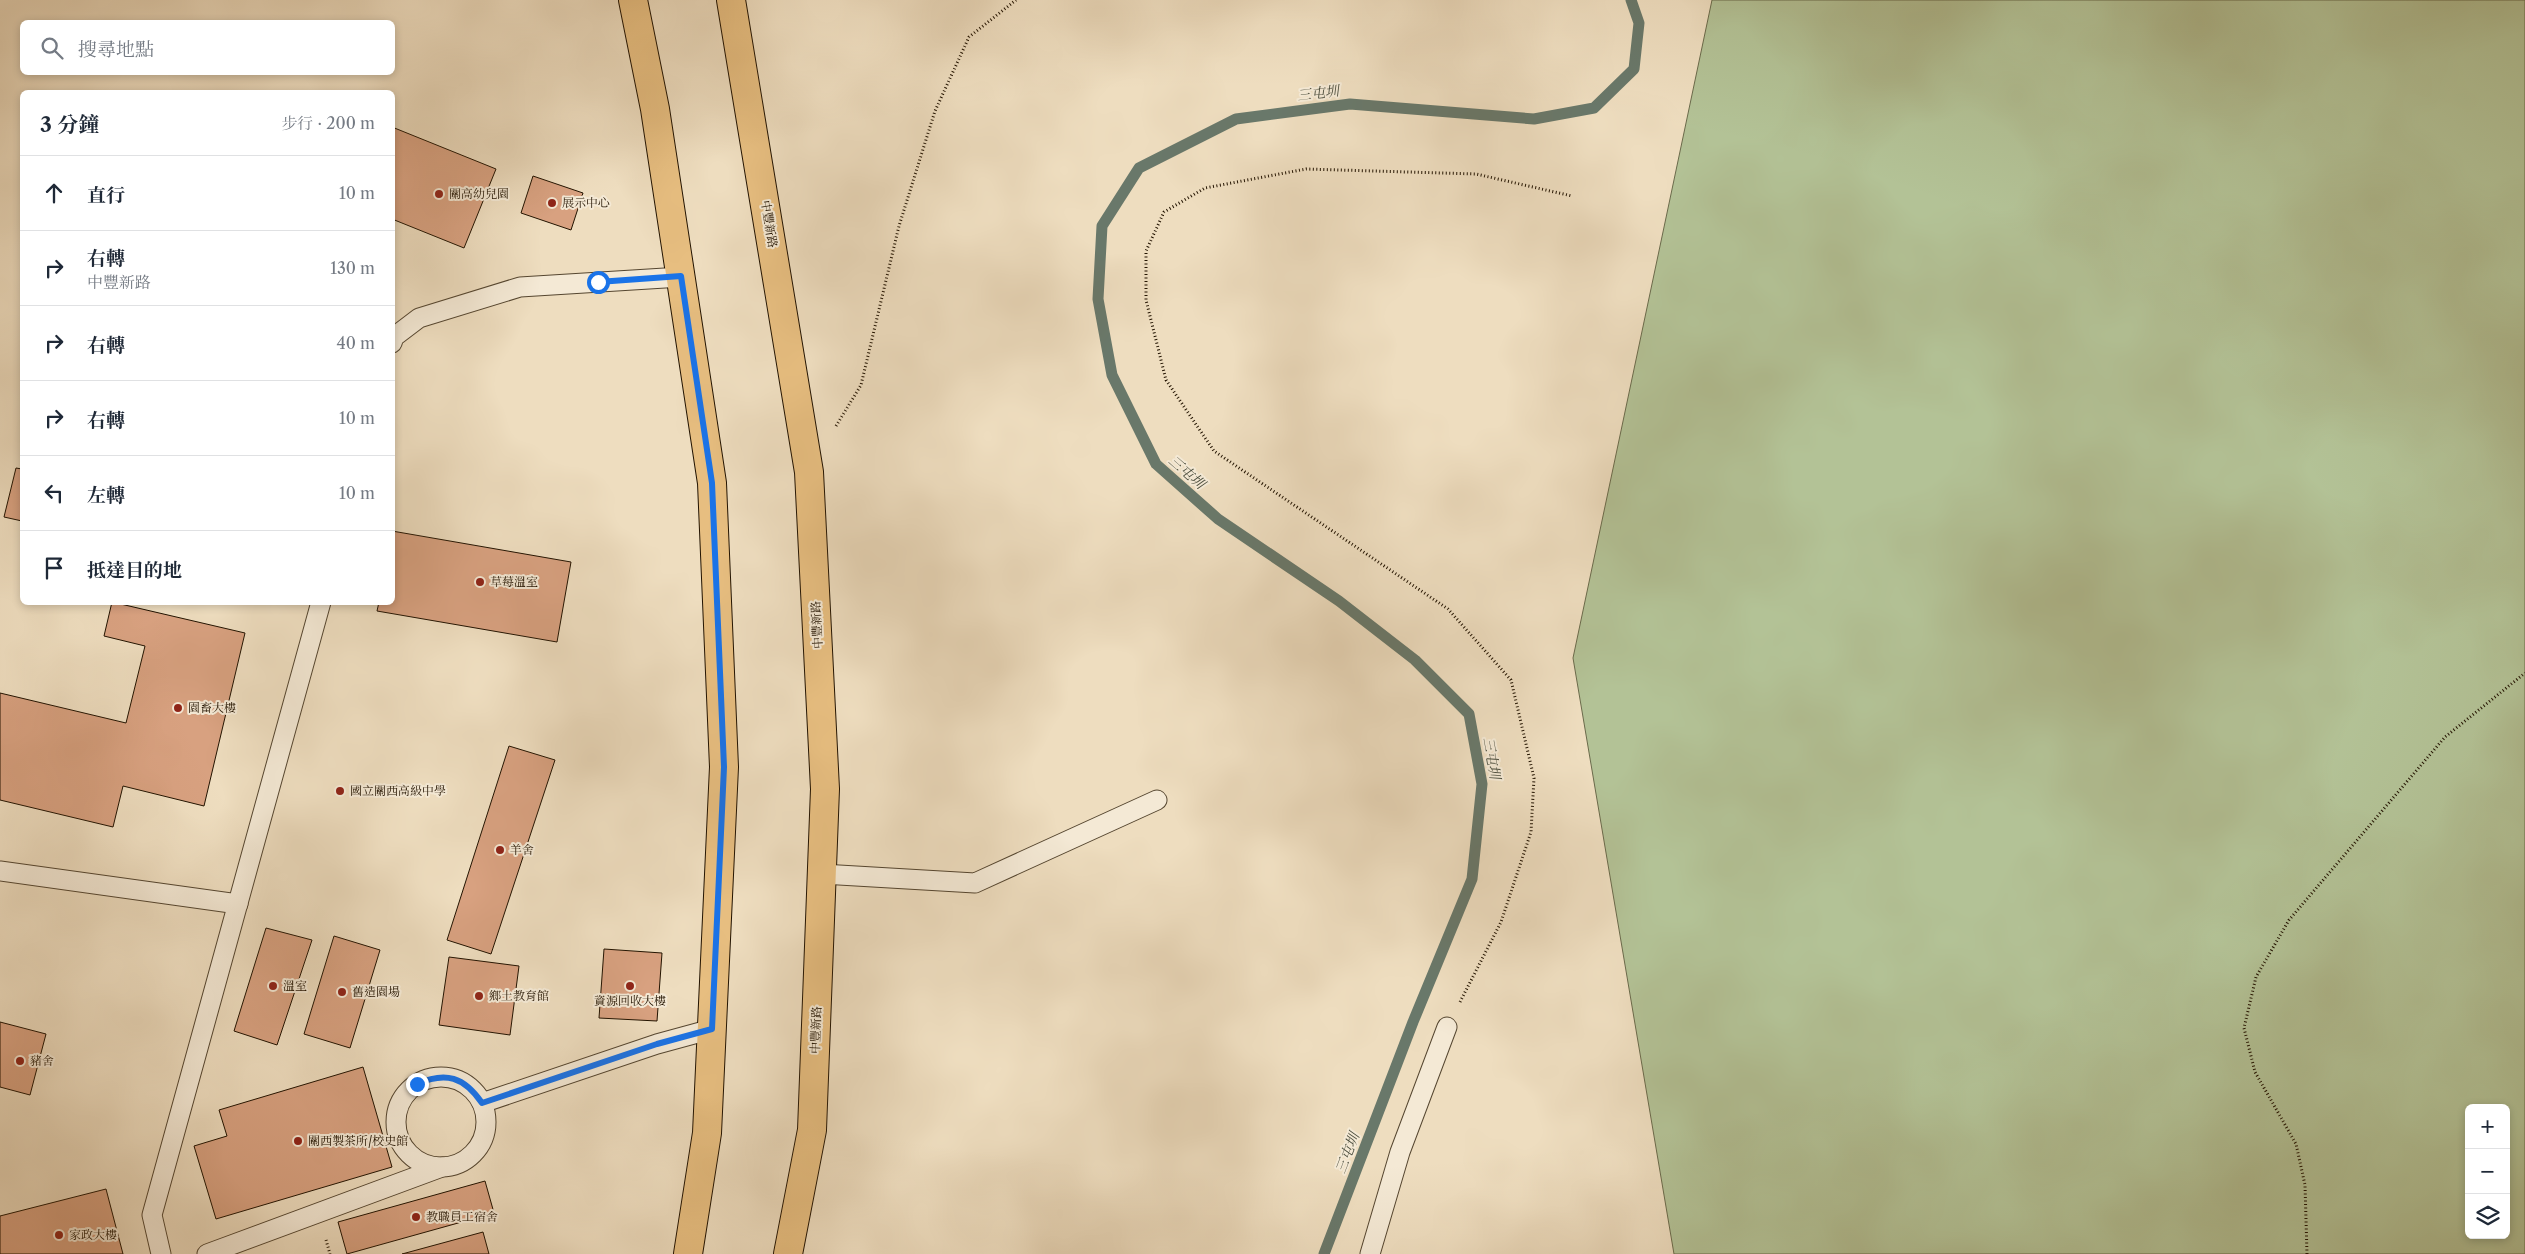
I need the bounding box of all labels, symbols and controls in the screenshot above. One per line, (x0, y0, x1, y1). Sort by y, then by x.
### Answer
search box (20, 20, 395, 75)
icon: search (38, 34, 66, 62)
text: 搜尋地點 (78, 38, 154, 61)
water label: 三屯圳 (1296, 81, 1342, 104)
text: 3 分鐘 (40, 112, 99, 137)
text: 步行 · 200 m (281, 113, 375, 133)
icon: ahead (40, 179, 68, 207)
text: 10 m (339, 183, 375, 203)
text: 直行 (87, 184, 125, 207)
place label: 關高幼兒園 (449, 186, 509, 201)
marker: 關高幼兒園 (433, 188, 445, 200)
place label: 展示中心 (562, 195, 610, 210)
marker: 展示中心 (546, 197, 558, 209)
street label: 中豐新路 (758, 199, 781, 249)
text: 右轉 (87, 247, 125, 270)
icon: right (40, 254, 68, 282)
text: 130 m (330, 258, 375, 278)
route start (587, 271, 610, 294)
text: 中豐新路 (87, 272, 151, 292)
icon: right (40, 329, 68, 357)
text: 40 m (336, 333, 375, 353)
text: 右轉 (87, 334, 125, 357)
icon: right (40, 404, 68, 432)
text: 10 m (339, 408, 375, 428)
text: 右轉 (87, 409, 125, 432)
water label: 三屯圳 (1165, 451, 1210, 494)
icon: left (40, 479, 68, 507)
text: 10 m (339, 483, 375, 503)
text: 左轉 (87, 484, 125, 507)
icon: arrive (40, 554, 68, 582)
text: 抵達目的地 (87, 559, 182, 582)
place label: 草莓溫室 (490, 574, 538, 589)
marker: 草莓溫室 (474, 576, 486, 588)
street label: 中豐新路 (808, 601, 825, 649)
place label: 園畜大樓 (188, 700, 236, 715)
marker: 園畜大樓 (172, 702, 184, 714)
water label: 三屯圳 (1479, 736, 1505, 782)
place label: 國立關西高級中學 (350, 783, 446, 798)
marker: 國立關西高級中學 (334, 785, 346, 797)
place label: 羊舍 (510, 842, 534, 857)
marker: 羊舍 (494, 844, 506, 856)
place label: 溫室 (283, 978, 307, 993)
marker: 溫室 (267, 980, 279, 992)
marker: 資源回收大樓 (624, 980, 636, 992)
place label: 舊造園場 (352, 984, 400, 999)
marker: 舊造園場 (336, 986, 348, 998)
place label: 鄉土教育館 (489, 988, 549, 1003)
marker: 鄉土教育館 (473, 990, 485, 1002)
place label: 資源回收大樓 (594, 993, 666, 1008)
street label: 中豐新路 (807, 1006, 824, 1054)
place label: 豬舍 (30, 1053, 54, 1068)
marker: 豬舍 (14, 1055, 26, 1067)
route end (406, 1073, 429, 1096)
map controls (2465, 1104, 2510, 1239)
button: + (2465, 1104, 2510, 1149)
water label: 三屯圳 (1331, 1128, 1364, 1176)
place label: 關西製茶所/校史館 (308, 1133, 408, 1148)
marker: 關西製茶所/校史館 (292, 1135, 304, 1147)
button: − (2465, 1149, 2510, 1194)
button: layers (2465, 1194, 2510, 1239)
place label: 教職員工宿舍 (426, 1209, 498, 1224)
marker: 教職員工宿舍 (410, 1211, 422, 1223)
place label: 家政大樓 (69, 1227, 117, 1242)
marker: 家政大樓 (53, 1229, 65, 1241)

